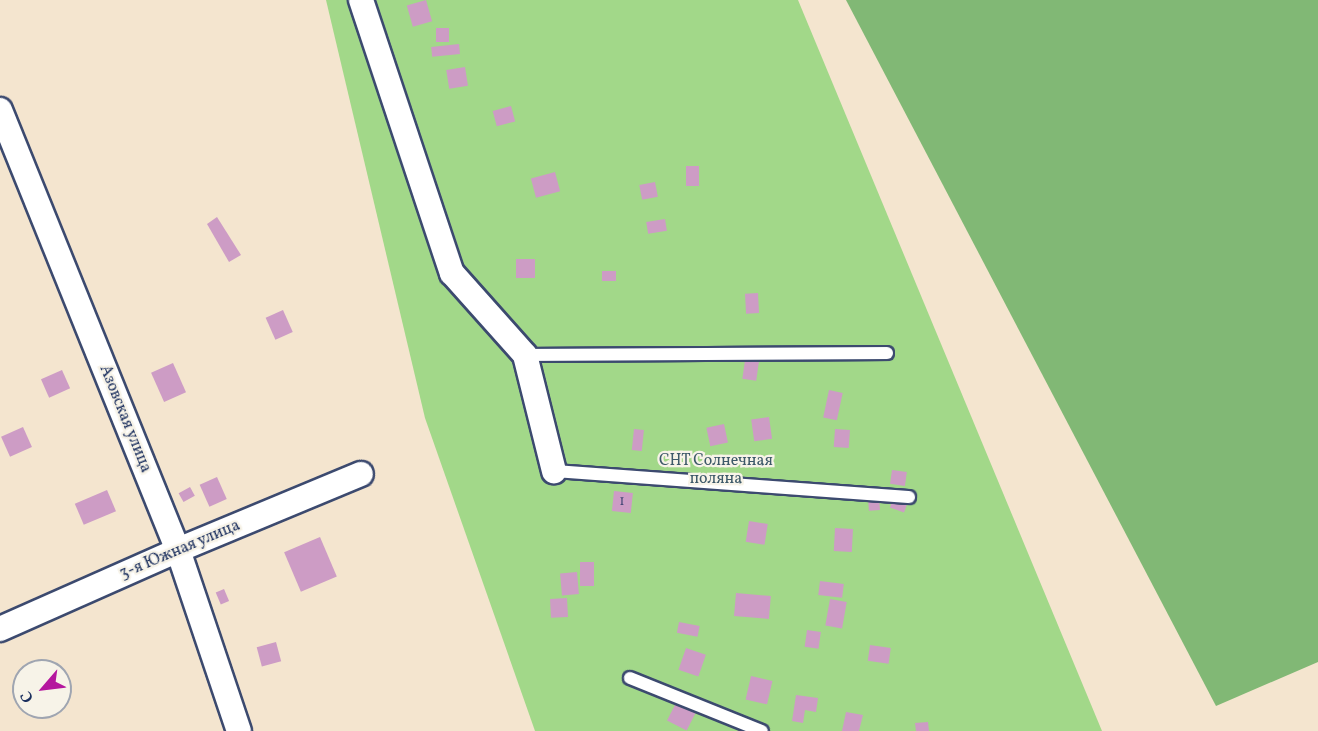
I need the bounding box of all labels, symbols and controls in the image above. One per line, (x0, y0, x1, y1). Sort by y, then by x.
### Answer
street label: Азовская улица (95, 362, 155, 476)
park label: СНТ Солнечная поляна (659, 451, 773, 489)
house number: 1 (619, 494, 625, 510)
street label: 3-я Южная улица (117, 516, 243, 584)
north arrow (12, 659, 72, 719)
text: С (16, 687, 40, 706)

